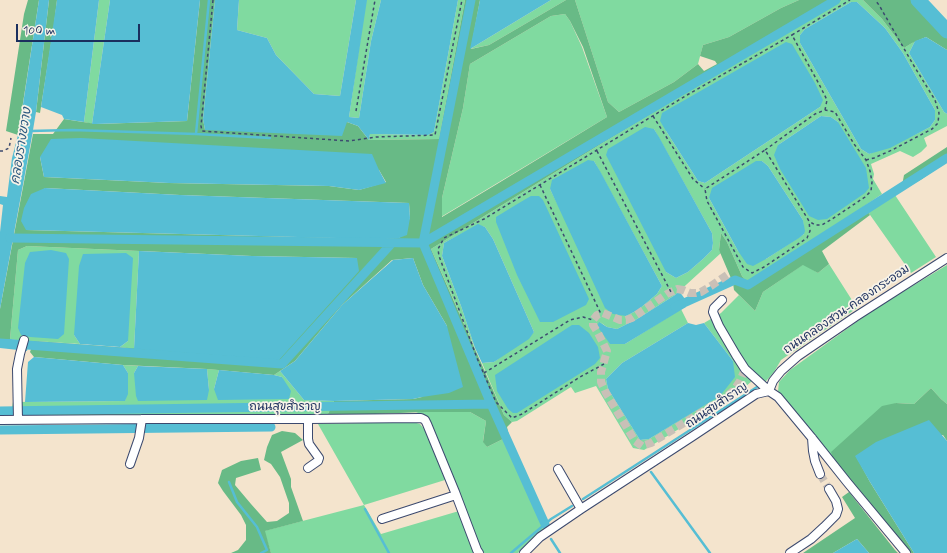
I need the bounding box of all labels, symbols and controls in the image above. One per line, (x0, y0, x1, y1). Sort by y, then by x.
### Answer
scale bar (18, 16, 142, 42)
text: 100 m (23, 23, 55, 39)
water label: คลองรางขวาง (8, 107, 36, 185)
street label: ถนนคลองสวน-คลองกระออม (781, 262, 913, 358)
street label: ถนนสุขสำราญ (683, 380, 751, 432)
street label: ถนนสุขสำราญ (249, 400, 321, 414)

